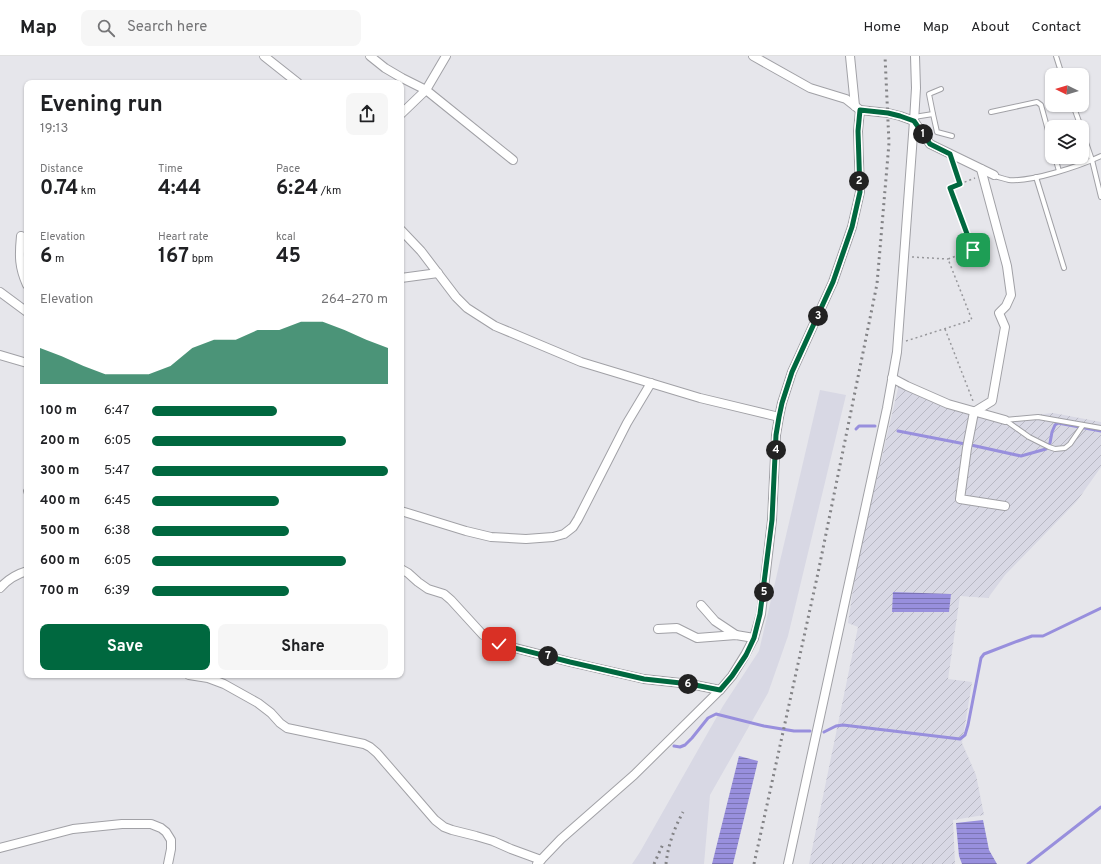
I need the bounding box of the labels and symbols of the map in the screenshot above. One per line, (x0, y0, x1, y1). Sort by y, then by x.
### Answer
north arrow (1045, 68, 1089, 112)
pin: 1 (913, 124, 933, 144)
pin: 2 (849, 171, 869, 191)
pin (956, 233, 990, 267)
pin: 3 (808, 306, 828, 326)
pin: 4 (766, 440, 786, 460)
pin: 5 (754, 582, 774, 602)
pin (482, 627, 516, 661)
pin: 7 (538, 646, 558, 666)
pin: 6 (678, 674, 698, 694)

